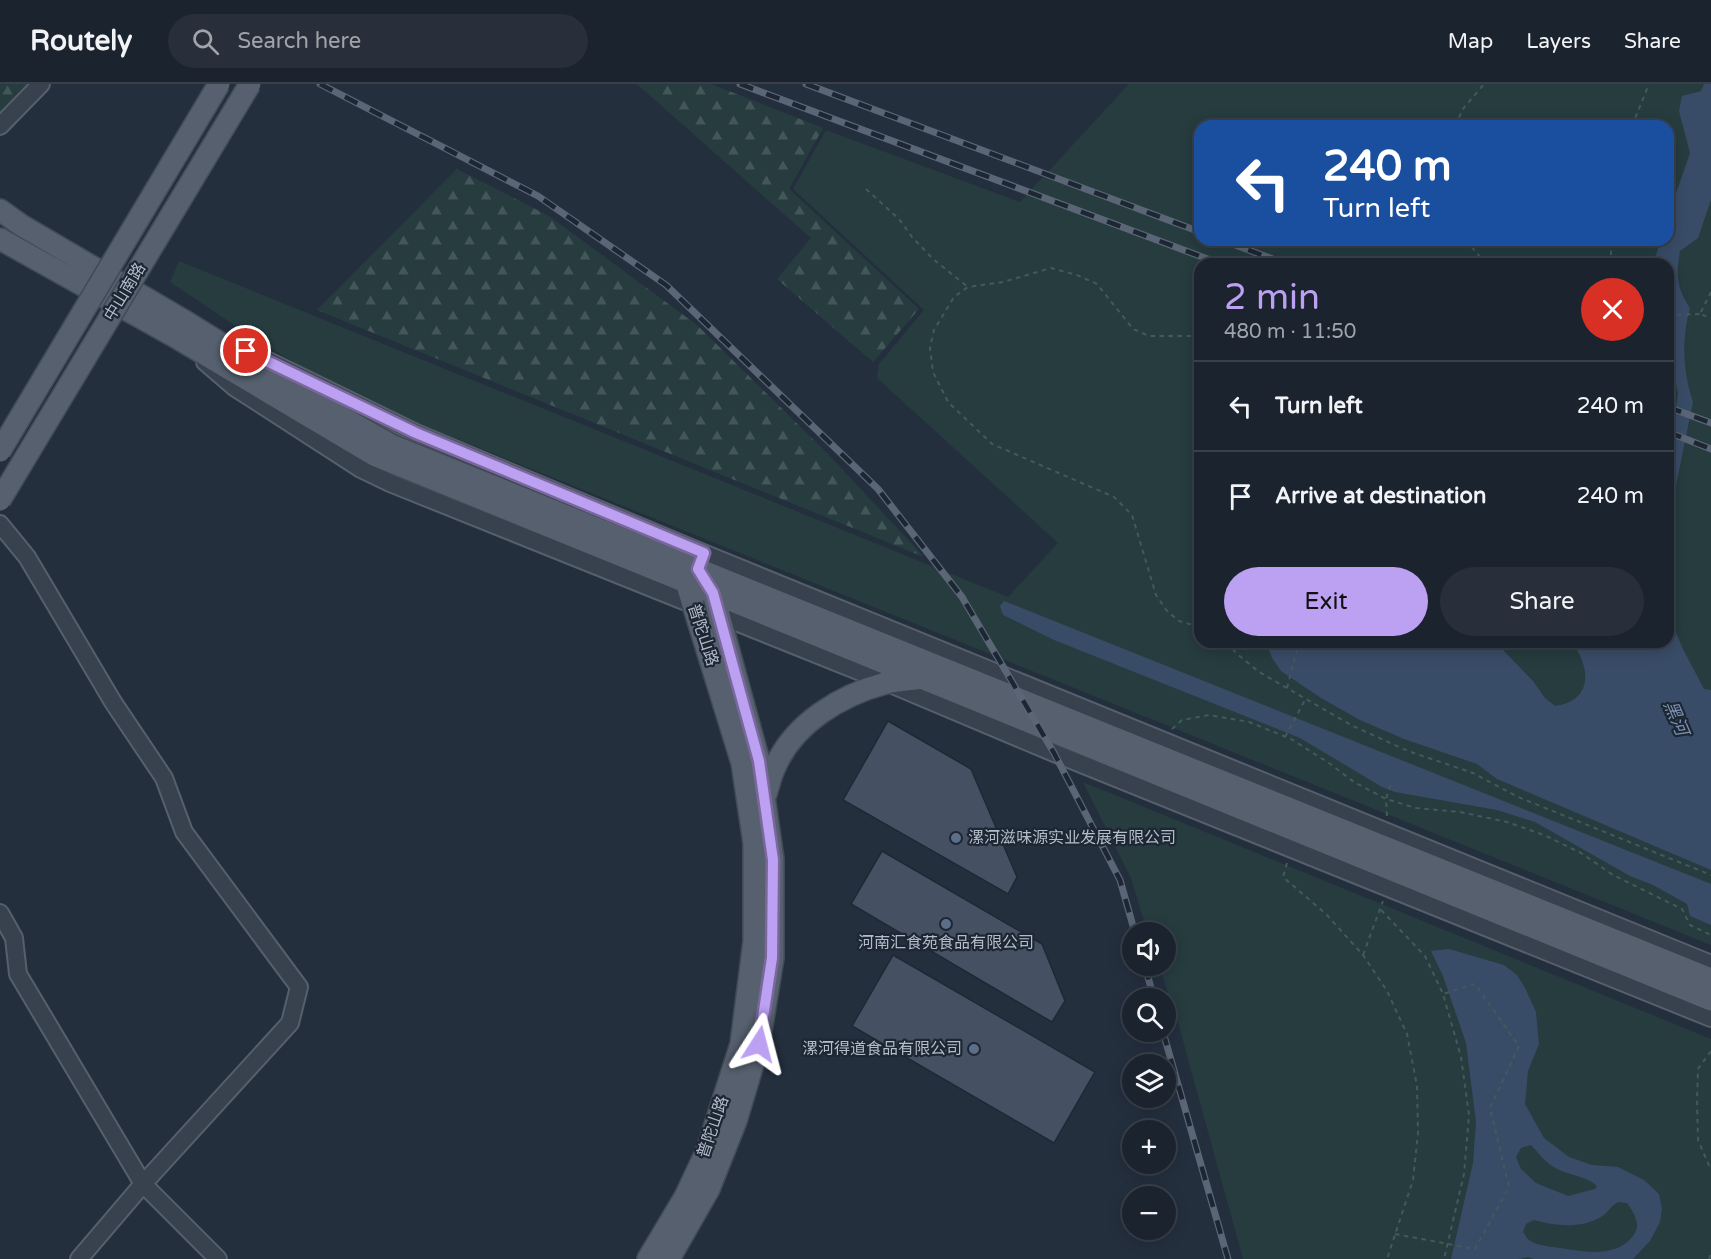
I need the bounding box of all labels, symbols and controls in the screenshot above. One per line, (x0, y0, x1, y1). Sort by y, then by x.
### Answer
search box (168, 14, 588, 68)
text: Routely (30, 24, 132, 58)
icon: search (189, 25, 222, 58)
text: Search here (237, 28, 361, 54)
text: Map (1448, 29, 1493, 54)
text: Layers (1526, 29, 1591, 54)
text: Share (1624, 29, 1681, 54)
text: 240 m (1323, 141, 1452, 192)
icon: left (1224, 144, 1302, 222)
text: Turn left (1323, 192, 1430, 225)
street label: 中山南路 (100, 259, 150, 325)
text: 2 min (1224, 276, 1320, 319)
button: close (1581, 278, 1644, 341)
text: 480 m · 11:50 (1224, 320, 1356, 344)
pin (220, 325, 271, 376)
icon: arrive (229, 334, 262, 367)
icon: left (1224, 390, 1257, 423)
text: Turn left (1275, 393, 1363, 419)
text: 240 m (1577, 393, 1644, 419)
icon: arrive (1224, 480, 1257, 513)
text: Arrive at destination (1275, 483, 1486, 509)
text: 240 m (1577, 483, 1644, 509)
button: Exit (1224, 567, 1428, 636)
button: Share (1440, 567, 1644, 636)
street label: 普陀山路 (684, 601, 722, 669)
water label: 黑河 (1659, 697, 1694, 742)
place label: 漯河滋味源实业发展有限公司 (968, 828, 1176, 848)
marker: 漯河滋味源实业发展有限公司 (949, 831, 963, 845)
marker: 河南汇食苑食品有限公司 (939, 917, 953, 931)
map controls (1122, 922, 1176, 1240)
button: sound (1122, 922, 1176, 976)
place label: 河南汇食苑食品有限公司 (858, 933, 1034, 953)
button: search (1122, 988, 1176, 1042)
position arrow (727, 1012, 791, 1076)
place label: 漯河得道食品有限公司 (802, 1039, 962, 1059)
marker: 漯河得道食品有限公司 (967, 1042, 981, 1056)
button: layers (1122, 1054, 1176, 1108)
street label: 普陀山路 (693, 1093, 733, 1161)
button: + (1122, 1120, 1176, 1174)
button: − (1122, 1186, 1176, 1240)

